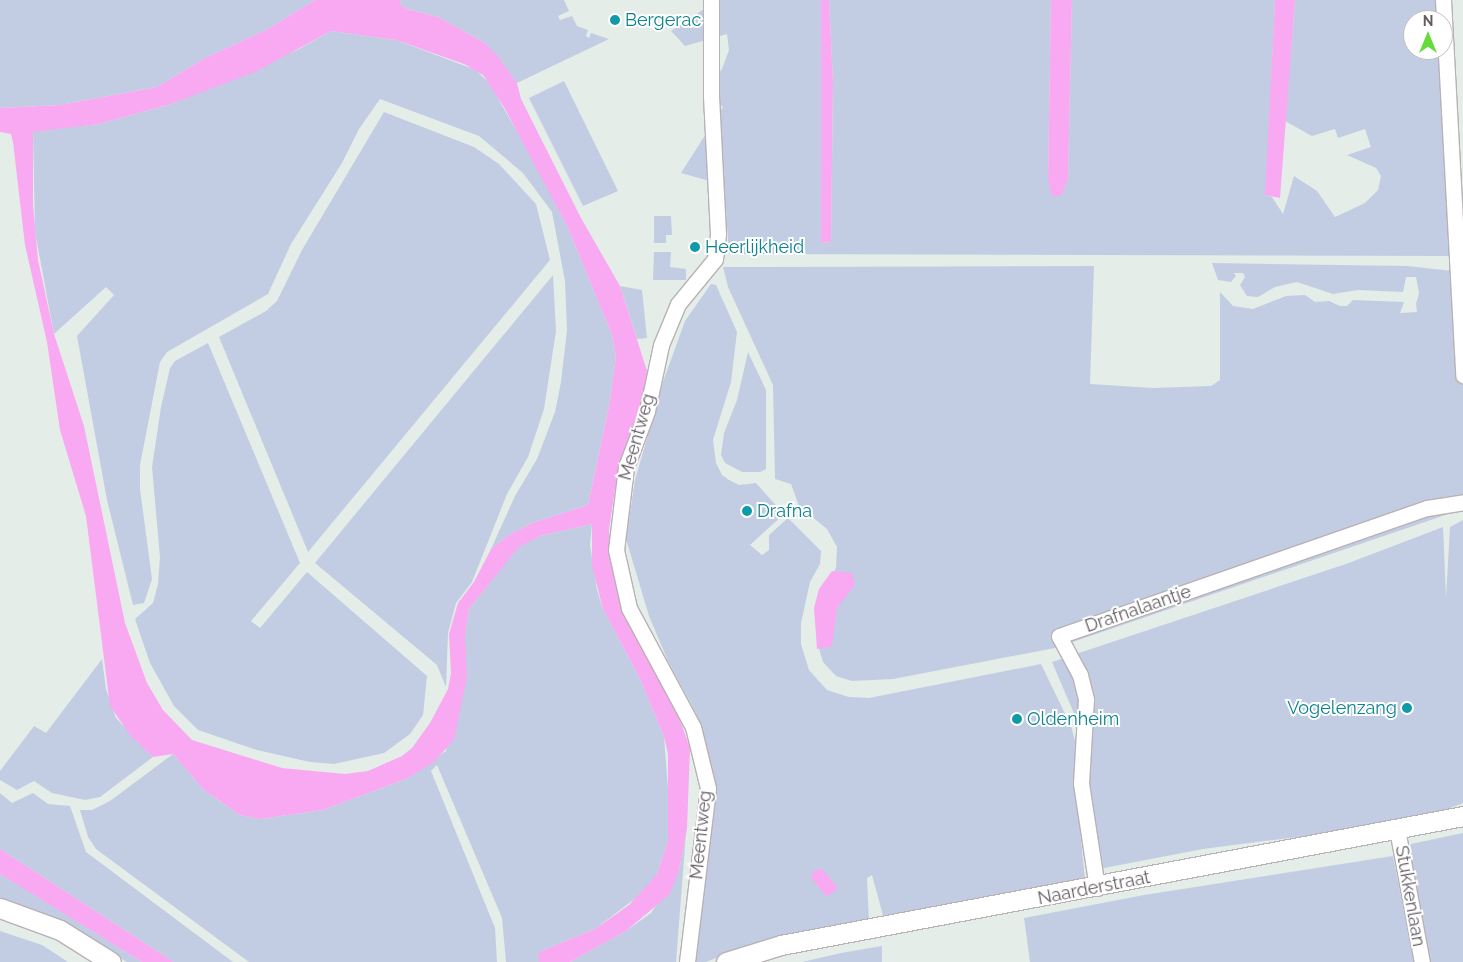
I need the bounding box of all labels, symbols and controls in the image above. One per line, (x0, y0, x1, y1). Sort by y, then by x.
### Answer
place label: Bergerac (625, 9, 701, 31)
north arrow (1403, 10, 1453, 60)
text: N (1423, 13, 1433, 29)
marker: Bergerac (609, 14, 621, 26)
place label: Heerlijkheid (705, 236, 804, 258)
marker: Heerlijkheid (689, 241, 701, 253)
street label: Meentweg (614, 391, 660, 483)
place label: Drafna (757, 500, 812, 522)
marker: Drafna (741, 505, 753, 517)
street label: Drafnalaantje (1082, 581, 1194, 637)
place label: Vogelenzang (1287, 697, 1397, 719)
marker: Vogelenzang (1401, 702, 1413, 714)
place label: Oldenheim (1027, 708, 1119, 730)
marker: Oldenheim (1011, 713, 1023, 725)
street label: Meentweg (686, 790, 716, 880)
street label: Stukkenlaan (1390, 844, 1430, 948)
street label: Naarderstraat (1036, 867, 1152, 909)

